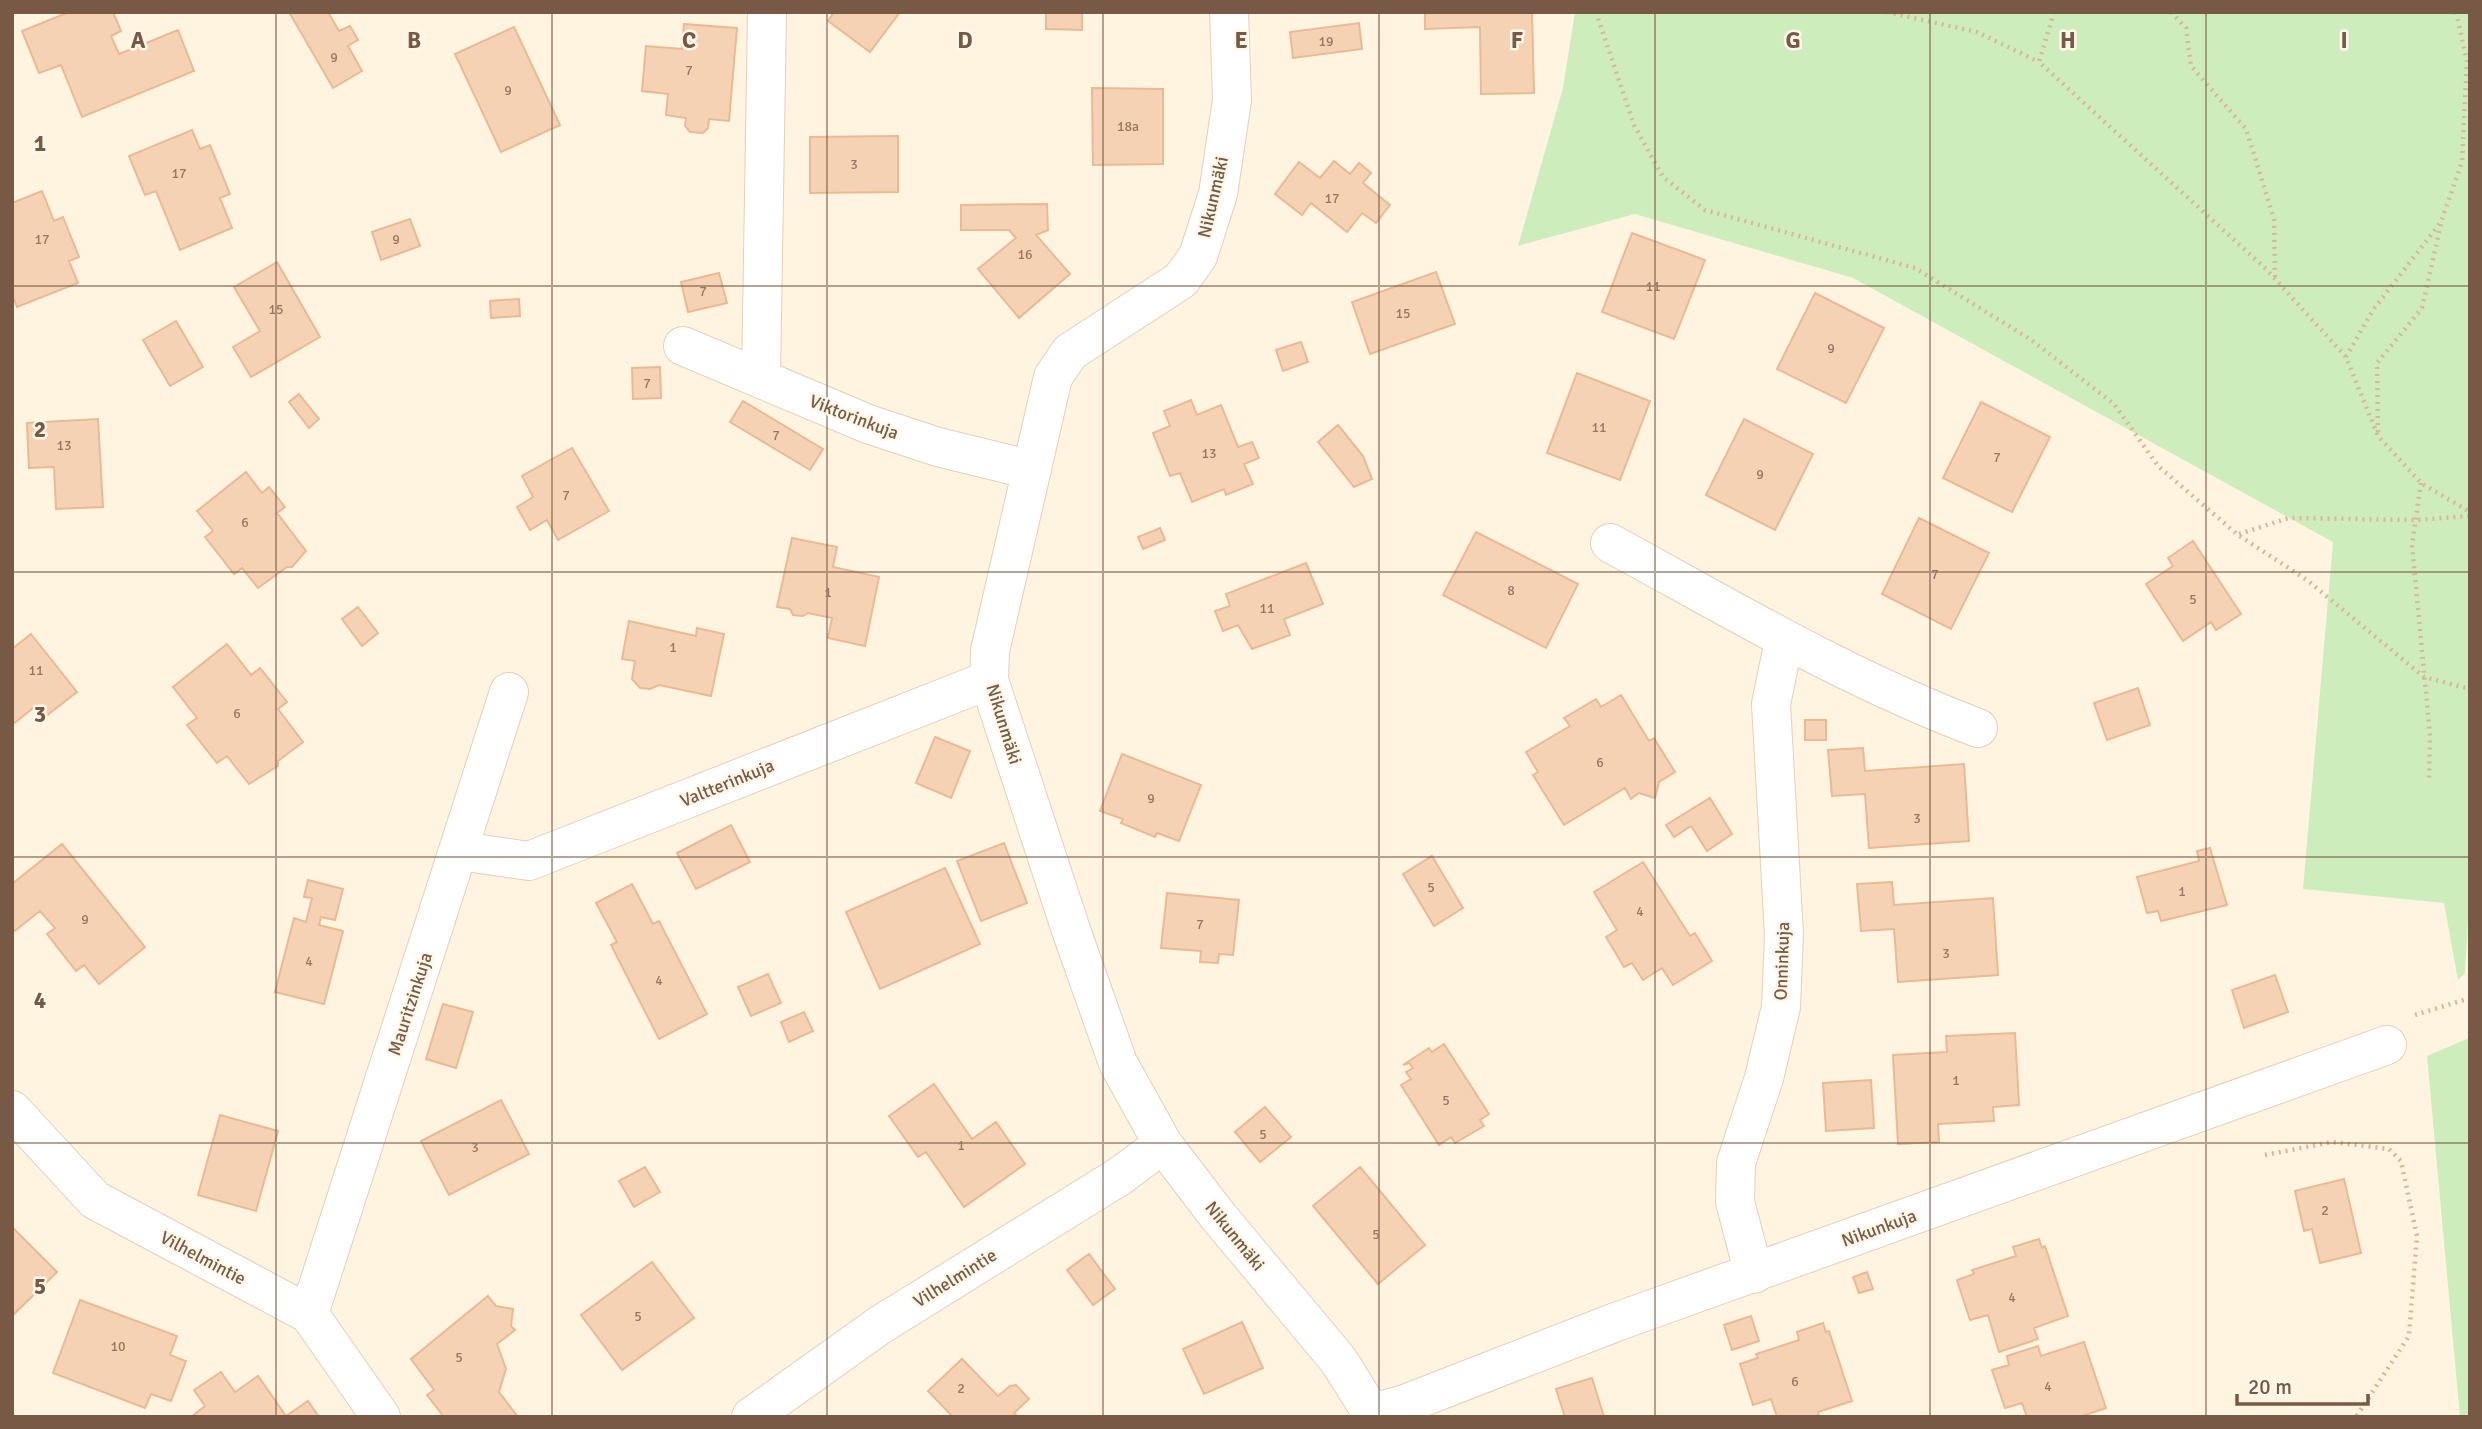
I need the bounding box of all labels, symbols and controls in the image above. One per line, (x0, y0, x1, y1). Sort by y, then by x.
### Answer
text: A (131, 26, 146, 55)
text: B (407, 26, 421, 55)
text: C (682, 26, 696, 55)
text: D (957, 26, 973, 55)
text: E (1234, 26, 1248, 55)
text: F (1511, 26, 1523, 55)
text: G (1785, 26, 1801, 55)
text: H (2060, 26, 2076, 55)
text: I (2340, 26, 2348, 55)
house number: 19 (1318, 33, 1334, 50)
house number: 9 (330, 49, 338, 66)
house number: 7 (685, 62, 693, 79)
house number: 9 (504, 82, 512, 99)
house number: 18a (1117, 118, 1139, 135)
text: 1 (34, 129, 46, 158)
street label: Nikunmäki (1193, 154, 1233, 240)
house number: 3 (850, 156, 858, 173)
house number: 17 (171, 165, 187, 182)
house number: 17 (1324, 190, 1340, 207)
house number: 17 (34, 231, 50, 248)
house number: 9 (392, 231, 400, 248)
house number: 16 (1017, 246, 1033, 263)
house number: 11 (1645, 278, 1661, 295)
house number: 7 (699, 283, 707, 300)
house number: 15 (268, 301, 284, 318)
house number: 15 (1395, 305, 1411, 322)
house number: 9 (1827, 340, 1835, 357)
house number: 7 (643, 375, 651, 392)
street label: Viktorinkuja (806, 390, 902, 444)
text: 2 (34, 415, 46, 444)
house number: 11 (1591, 419, 1607, 436)
house number: 7 (772, 427, 780, 444)
house number: 13 (56, 437, 72, 454)
house number: 13 (1201, 445, 1217, 462)
house number: 7 (1993, 449, 2001, 466)
house number: 9 (1756, 466, 1764, 483)
house number: 7 (562, 487, 570, 504)
house number: 6 (241, 514, 249, 531)
house number: 7 (1931, 566, 1939, 583)
house number: 8 (1507, 582, 1515, 599)
house number: 1 (824, 584, 832, 601)
house number: 5 (2189, 591, 2197, 608)
house number: 11 (1259, 600, 1275, 617)
house number: 1 (669, 639, 677, 656)
house number: 11 (28, 662, 44, 679)
street label: Nikunmäki (981, 681, 1027, 767)
text: 3 (34, 700, 46, 729)
house number: 6 (233, 705, 241, 722)
street label: Valtterinkuja (677, 754, 777, 812)
house number: 6 (1596, 754, 1604, 771)
house number: 9 (1147, 790, 1155, 807)
house number: 3 (1913, 810, 1921, 827)
house number: 5 (1427, 879, 1435, 896)
house number: 1 (2178, 883, 2186, 900)
house number: 4 (1636, 903, 1644, 920)
house number: 9 (81, 911, 89, 928)
house number: 7 (1196, 916, 1204, 933)
street label: Onninkuja (1770, 921, 1794, 1001)
house number: 3 (1942, 945, 1950, 962)
street label: Mauritzinkuja (383, 950, 437, 1058)
house number: 4 (305, 953, 313, 970)
house number: 4 (655, 972, 663, 989)
text: 4 (34, 986, 46, 1015)
house number: 1 (1952, 1072, 1960, 1089)
house number: 5 (1442, 1092, 1450, 1109)
house number: 5 (1259, 1126, 1267, 1143)
house number: 1 (957, 1137, 965, 1154)
house number: 3 (471, 1139, 479, 1156)
street label: Nikunmäki (1200, 1197, 1270, 1275)
house number: 2 (2321, 1202, 2329, 1219)
street label: Nikunkuja (1839, 1204, 1919, 1252)
street label: Vilhelmintie (156, 1226, 250, 1290)
house number: 5 (1372, 1226, 1380, 1243)
street label: Vilhelmintie (909, 1244, 1001, 1312)
text: 5 (34, 1272, 46, 1301)
house number: 4 (2008, 1289, 2016, 1306)
house number: 5 (634, 1308, 642, 1325)
house number: 10 (110, 1338, 126, 1355)
house number: 5 (455, 1349, 463, 1366)
scale bar (2237, 1362, 2368, 1406)
house number: 6 (1791, 1373, 1799, 1390)
text: 20 m (2248, 1374, 2292, 1400)
house number: 4 (2044, 1378, 2052, 1395)
house number: 2 (957, 1380, 965, 1397)

